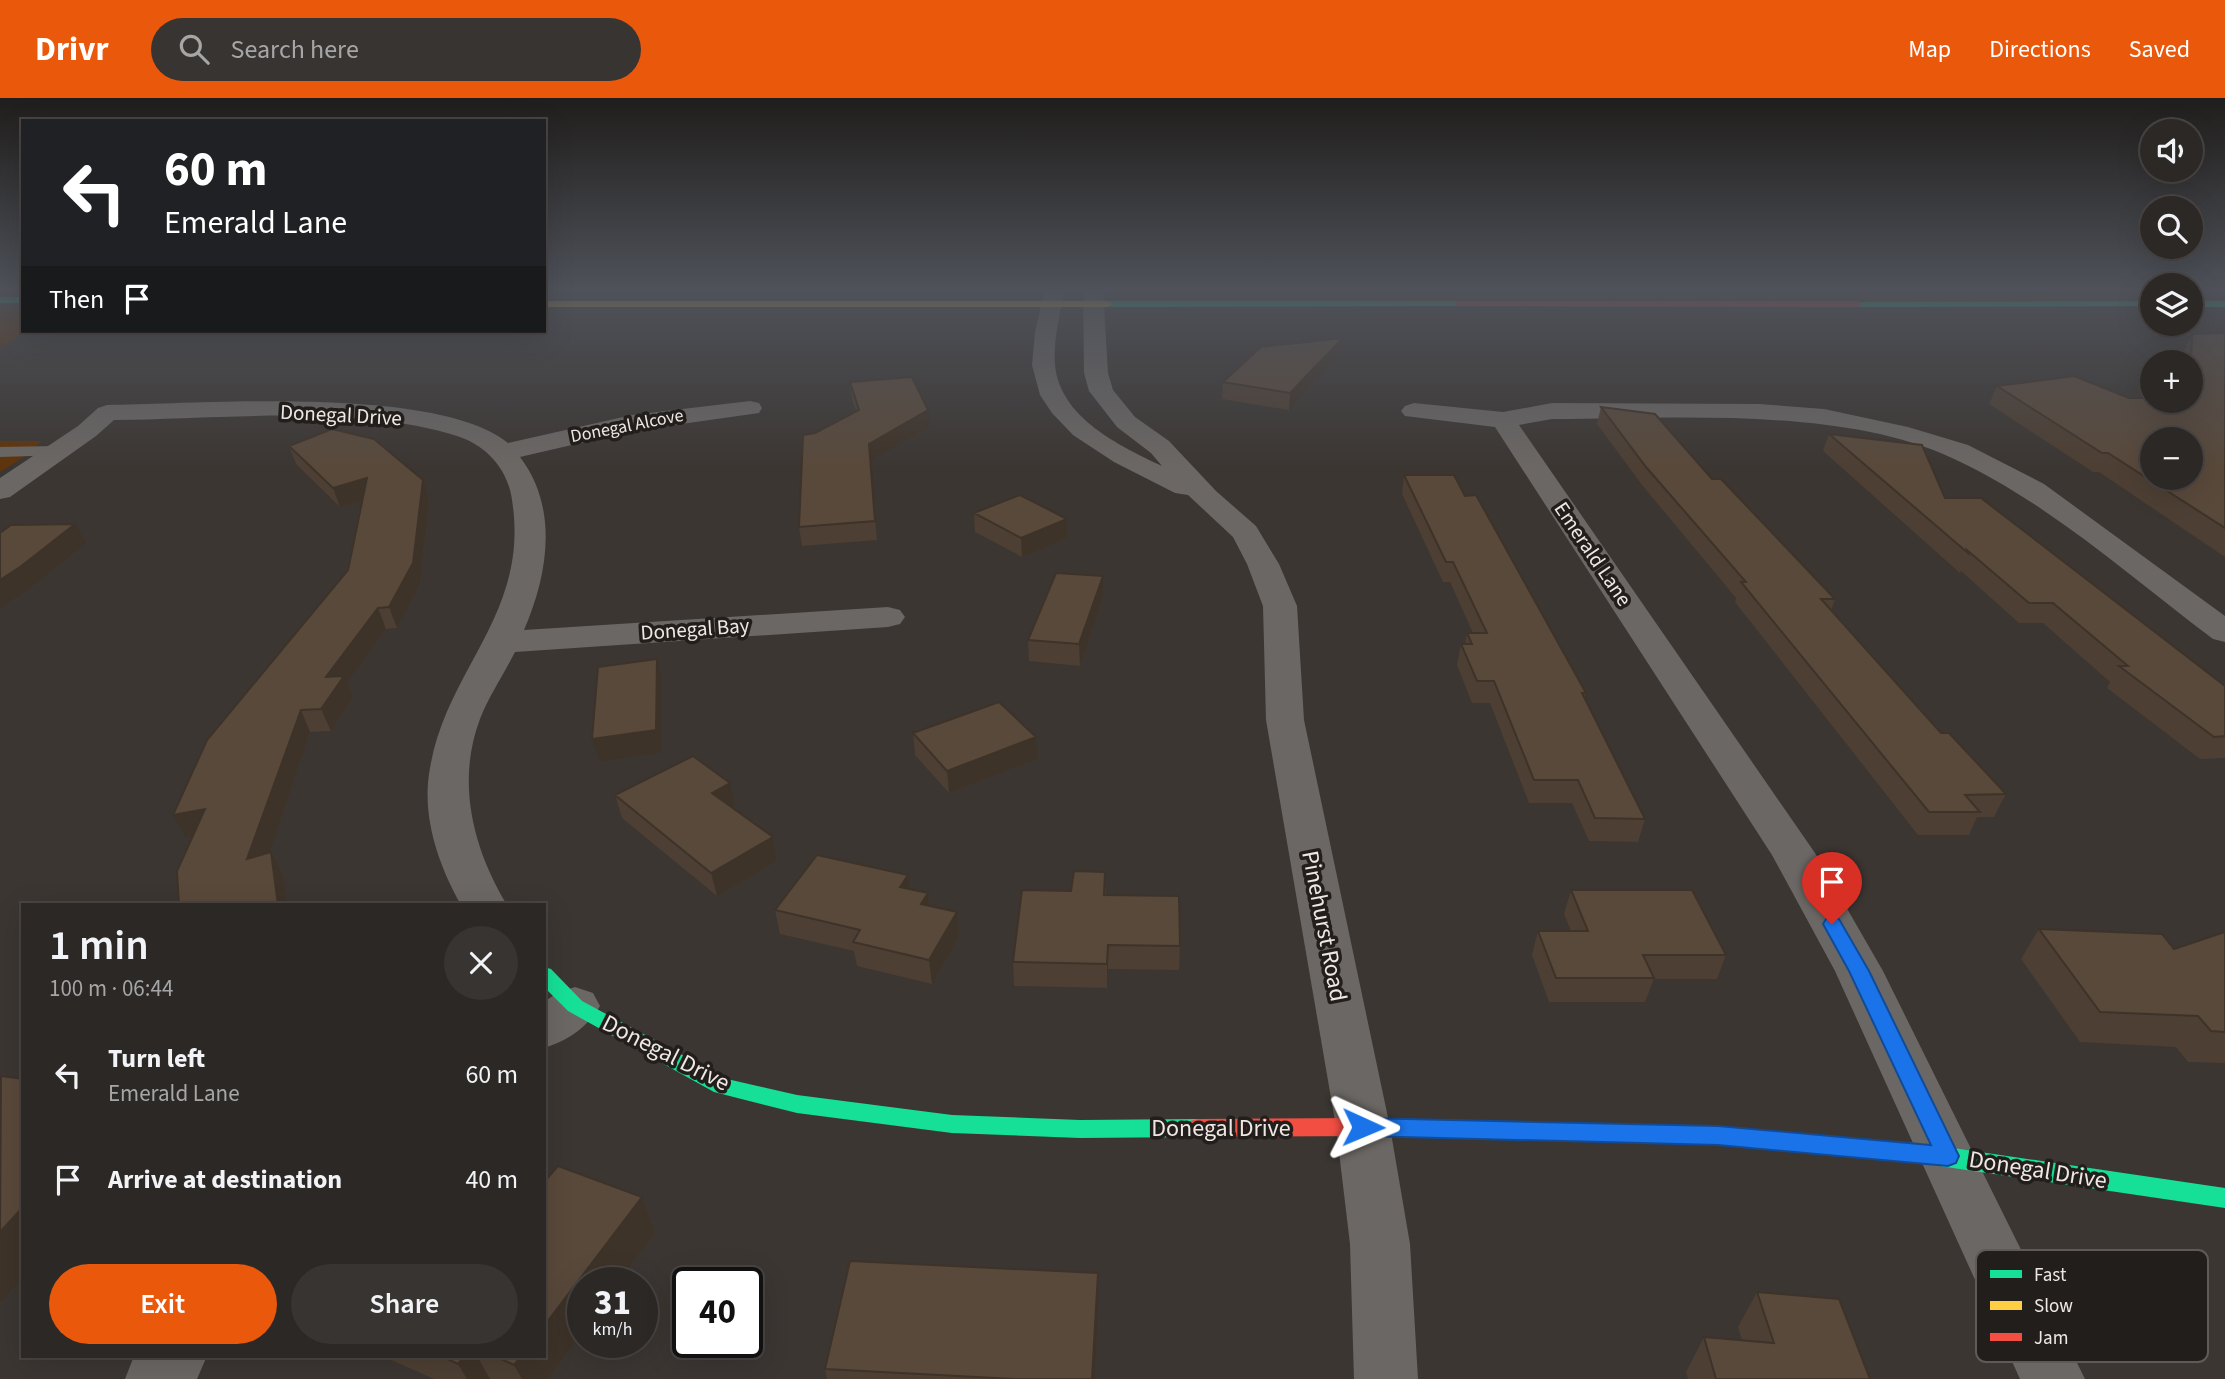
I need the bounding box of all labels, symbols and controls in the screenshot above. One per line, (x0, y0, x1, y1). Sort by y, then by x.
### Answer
search box (151, 18, 641, 81)
text: Drivr (35, 26, 109, 73)
icon: search (175, 30, 213, 68)
text: Search here (231, 31, 359, 68)
text: Map (1908, 32, 1951, 67)
text: Directions (1989, 32, 2091, 67)
text: Saved (2129, 32, 2190, 67)
map controls (2140, 119, 2203, 490)
button: sound (2140, 119, 2203, 182)
text: 60 m (164, 135, 268, 205)
icon: left (49, 147, 140, 238)
button: search (2140, 196, 2203, 259)
text: Emerald Lane (164, 200, 347, 246)
button: layers (2140, 273, 2203, 336)
icon: arrive (118, 280, 156, 318)
text: Then (49, 281, 104, 318)
button: + (2140, 350, 2203, 413)
street label: Donegal Drive (279, 397, 403, 433)
street label: Donegal Alcove (568, 403, 686, 449)
button: − (2140, 427, 2203, 490)
street label: Emerald Lane (1547, 496, 1639, 612)
street label: Donegal Bay (640, 610, 751, 648)
street label: Pinehurst Road (1292, 848, 1356, 1004)
pin (1802, 852, 1862, 924)
icon: arrive (1813, 863, 1851, 901)
text: 1 min (49, 916, 149, 976)
button: close (444, 926, 518, 1000)
text: 100 m · 06:44 (49, 972, 173, 1005)
street label: Donegal Drive (596, 1006, 736, 1100)
text: Turn left (108, 1040, 205, 1077)
icon: left (49, 1056, 87, 1094)
text: 60 m (465, 1056, 518, 1093)
text: Emerald Lane (108, 1077, 240, 1110)
position arrow (1326, 1090, 1400, 1164)
street label: Donegal Drive (1151, 1111, 1291, 1146)
street label: Donegal Drive (1966, 1142, 2110, 1198)
icon: arrive (49, 1161, 87, 1199)
text: Arrive at destination (108, 1161, 342, 1198)
text: 40 m (465, 1161, 518, 1198)
legend (1976, 1250, 2208, 1362)
text: Fast (2034, 1262, 2067, 1289)
button: Exit (49, 1264, 277, 1344)
button: Share (291, 1264, 518, 1344)
speed limit sign: 40 (672, 1267, 763, 1358)
text: 31 (594, 1278, 631, 1328)
text: Slow (2034, 1293, 2073, 1320)
text: km/h (593, 1317, 632, 1342)
text: Jam (2034, 1325, 2068, 1352)

